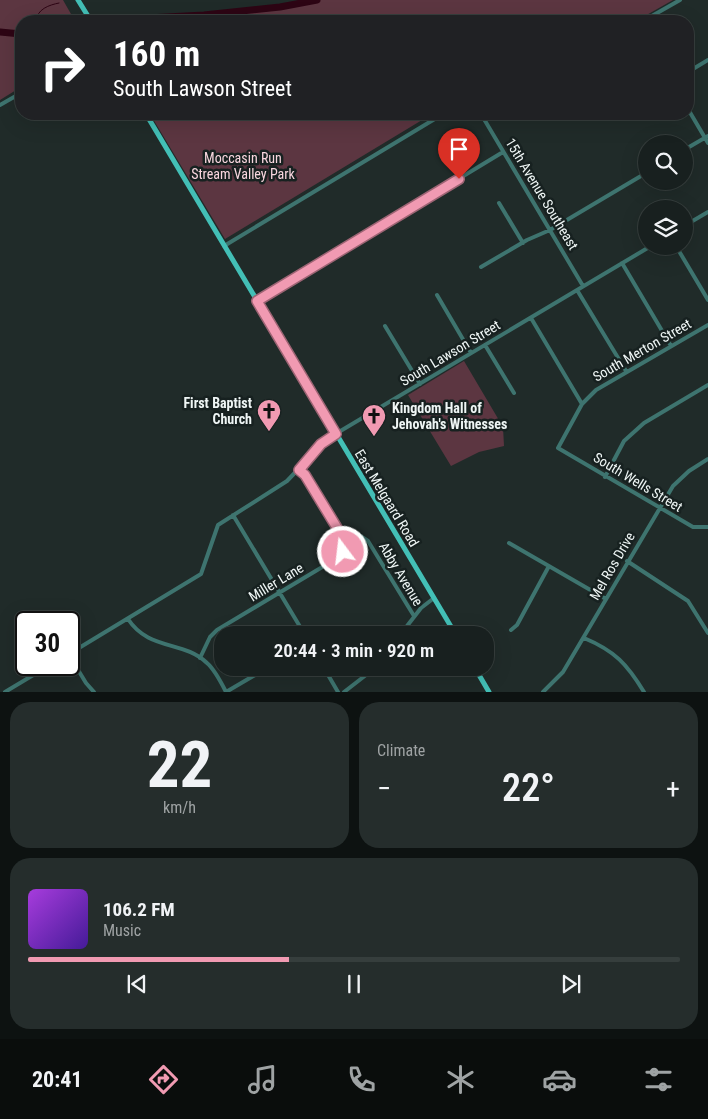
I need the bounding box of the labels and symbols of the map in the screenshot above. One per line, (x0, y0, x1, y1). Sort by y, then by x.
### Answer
pin (438, 128, 480, 179)
street label: 15th Avenue Southeast (502, 135, 582, 253)
park label: Moccasin Run Stream Valley Park (191, 150, 296, 182)
street label: South Merton Street (590, 315, 694, 385)
street label: South Lawson Street (397, 317, 503, 389)
place label: First Baptist Church (183, 395, 252, 427)
church icon: First Baptist Church (256, 398, 282, 432)
place label: Kingdom Hall of Jehovah's Witnesses (392, 400, 507, 432)
church icon: Kingdom Hall of Jehovah's Witnesses (361, 403, 387, 437)
street label: East Melgaard Road (352, 447, 422, 549)
street label: South Wells Street (591, 449, 685, 515)
position arrow (316, 525, 368, 577)
street label: Mel Ros Drive (586, 529, 638, 603)
street label: Abby Avenue (376, 539, 426, 609)
street label: Miller Lane (246, 559, 307, 605)
speed limit sign: 30 (15, 611, 80, 676)

